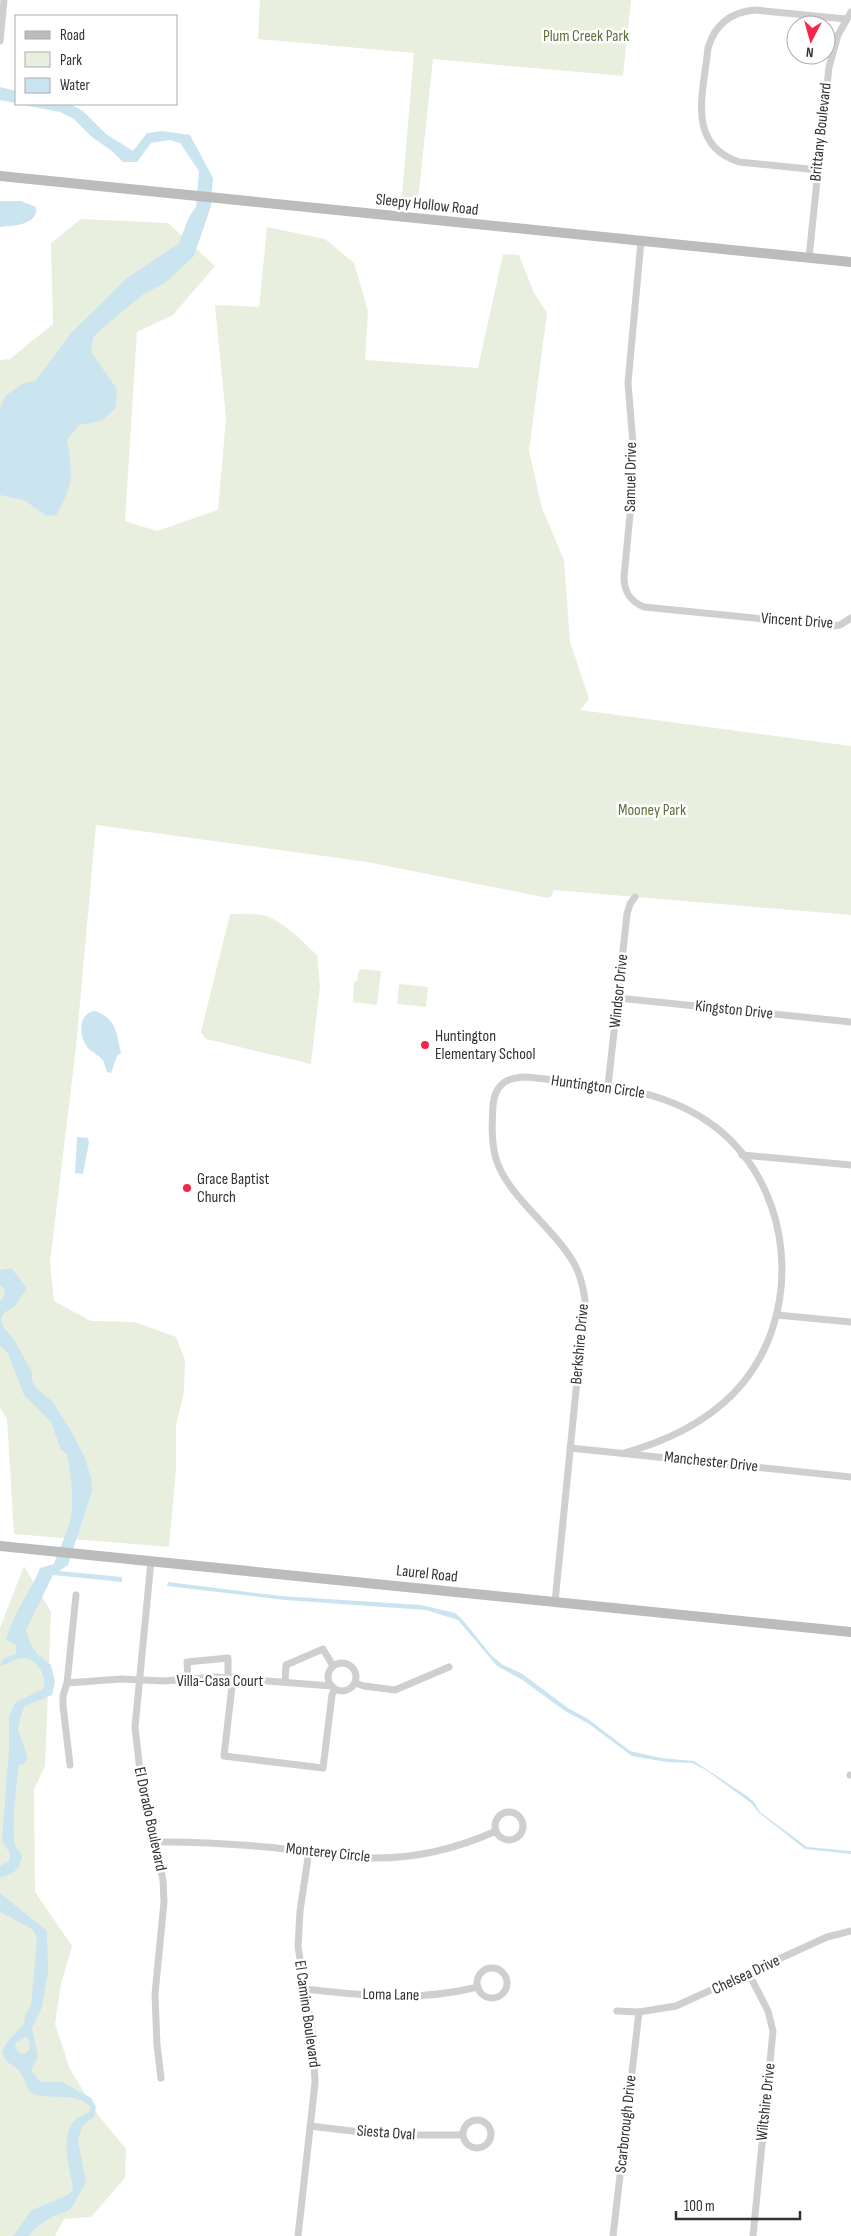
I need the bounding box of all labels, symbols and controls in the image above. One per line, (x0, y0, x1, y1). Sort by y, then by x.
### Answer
legend (15, 15, 178, 105)
north arrow (786, 15, 836, 65)
text: Road (60, 26, 85, 45)
park label: Plum Creek Park (543, 27, 629, 46)
text: N (805, 44, 814, 61)
text: Park (60, 51, 82, 70)
text: Water (60, 76, 91, 95)
street label: Brittany Boulevard (806, 82, 836, 182)
street label: Sleepy Hollow Road (375, 190, 479, 220)
street label: Samuel Drive (621, 442, 641, 512)
street label: Vincent Drive (760, 609, 834, 633)
park label: Mooney Park (618, 801, 686, 820)
street label: Windsor Drive (606, 953, 632, 1029)
street label: Kingston Drive (694, 996, 774, 1024)
place label: Huntington Elementary School (435, 1027, 535, 1064)
marker: Huntington Elementary School (419, 1039, 431, 1051)
street label: Huntington Circle (550, 1071, 646, 1103)
place label: Grace Baptist Church (197, 1170, 269, 1207)
marker: Grace Baptist Church (181, 1182, 193, 1194)
street label: Berkshire Drive (567, 1303, 593, 1385)
street label: Manchester Drive (663, 1448, 759, 1476)
street label: Laurel Road (395, 1561, 459, 1587)
street label: Villa-Casa Court (177, 1672, 264, 1691)
street label: El Dorado Boulevard (130, 1765, 170, 1873)
street label: Monterey Circle (285, 1839, 371, 1867)
street label: Chelsea Drive (709, 1951, 783, 1999)
street label: El Camino Boulevard (290, 1959, 324, 2069)
street label: Loma Lane (362, 1985, 420, 2005)
street label: Wiltshire Drive (752, 2062, 780, 2142)
street label: Scarborough Drive (611, 2074, 641, 2174)
street label: Siesta Oval (356, 2121, 416, 2145)
scale bar (676, 2188, 800, 2220)
text: 100 m (684, 2197, 715, 2216)

